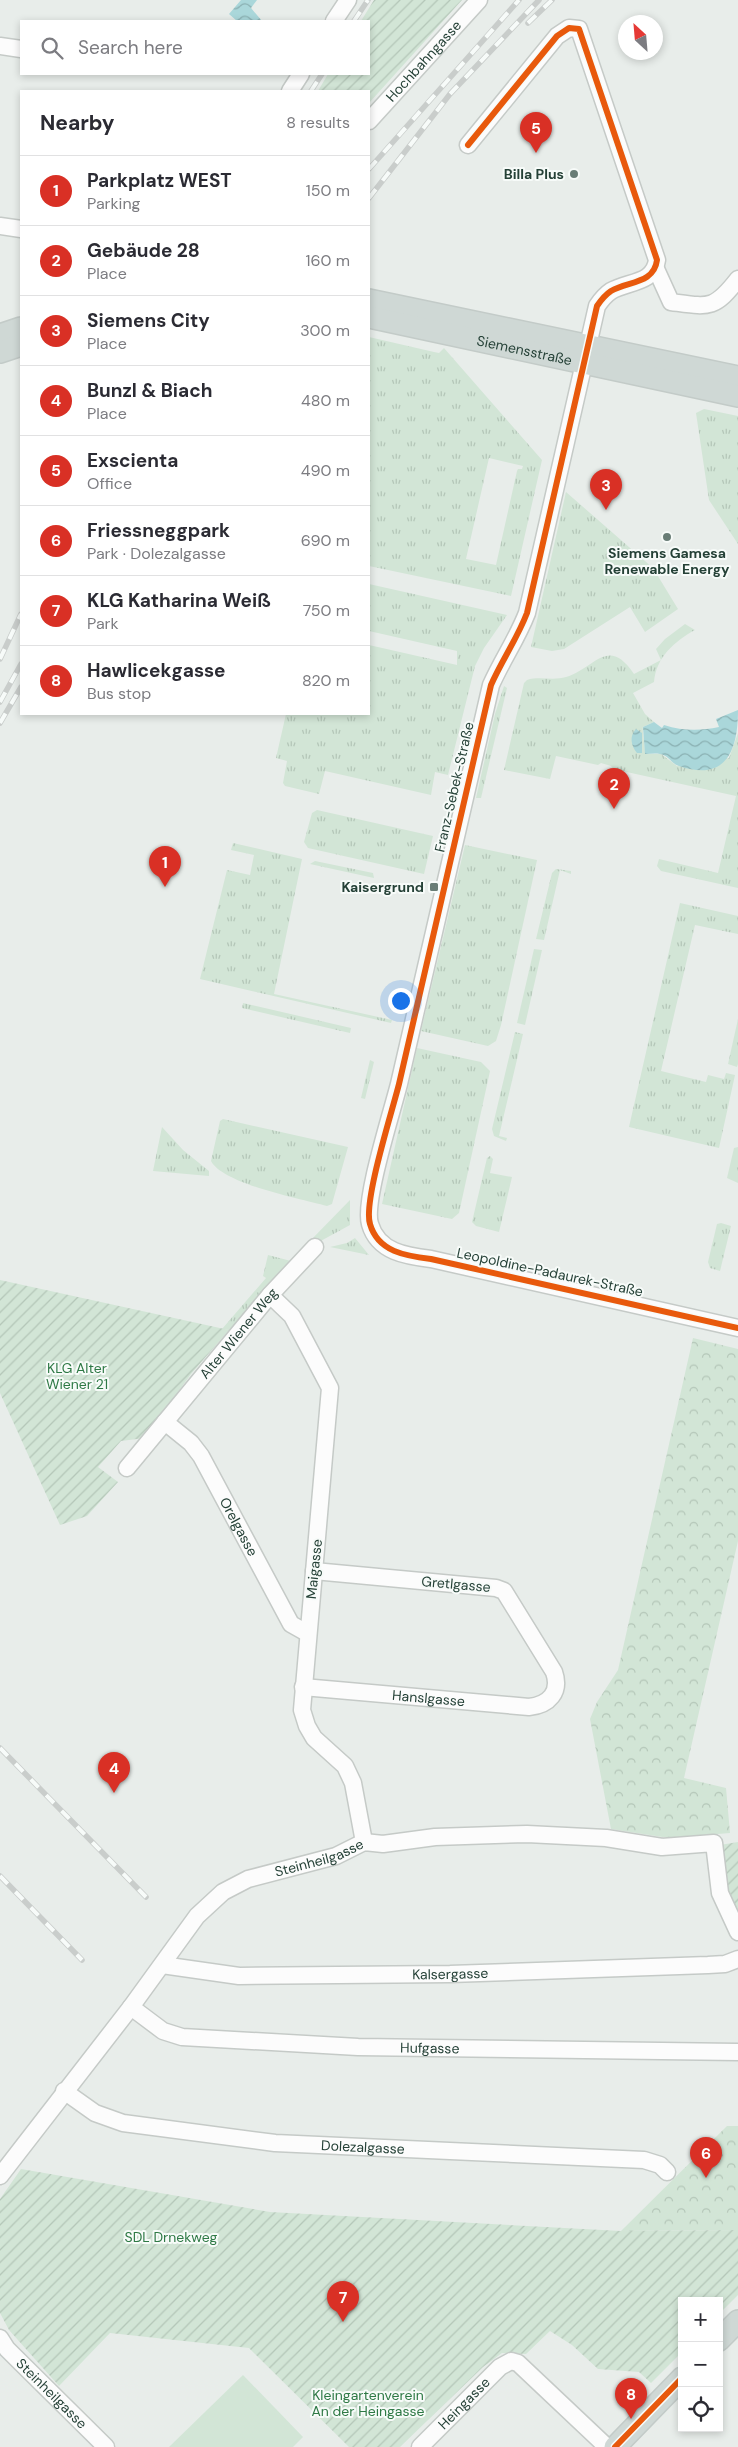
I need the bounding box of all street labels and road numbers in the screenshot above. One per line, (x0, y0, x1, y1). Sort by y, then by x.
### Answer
street label: Hochbahngasse (382, 17, 465, 106)
street label: Siemensstraße (475, 331, 574, 369)
street label: Franz-Sebek-Straße (430, 720, 478, 854)
street label: Leopoldine-Padaurek-Straße (455, 1243, 645, 1301)
street label: Alter Wiener Weg (196, 1284, 282, 1382)
street label: Orelgasse (216, 1494, 262, 1559)
street label: Maigasse (302, 1538, 326, 1600)
street label: Gretlgasse (421, 1572, 491, 1596)
street label: Hanslgasse (391, 1686, 466, 1710)
street label: Steinheilgasse (273, 1835, 367, 1881)
street label: Kalsergasse (412, 1964, 489, 1983)
street label: Hufgasse (400, 2039, 460, 2057)
street label: Dolezalgasse (321, 2136, 405, 2158)
street label: Steinheilgasse (12, 2354, 91, 2432)
street label: Heingasse (434, 2373, 494, 2433)

